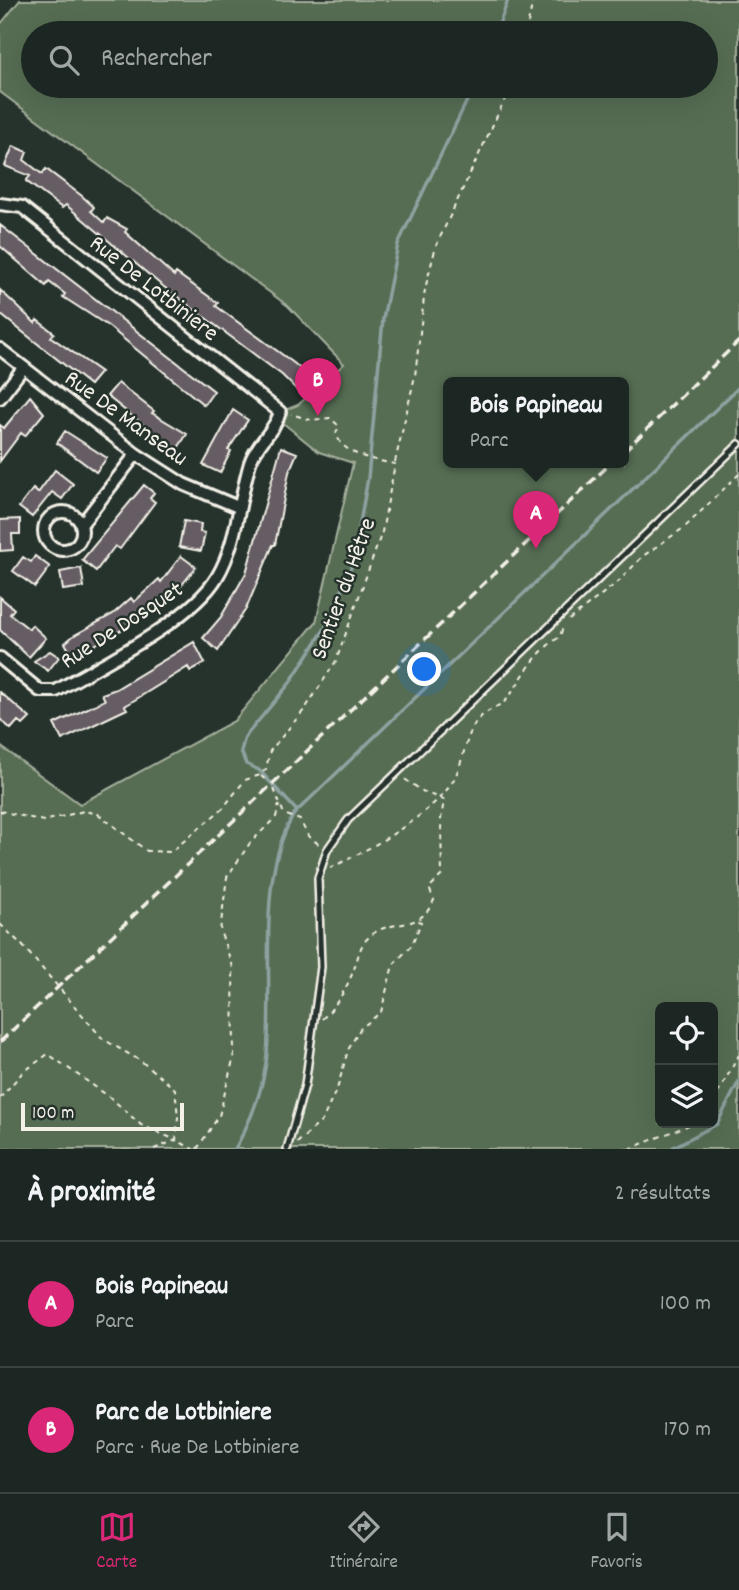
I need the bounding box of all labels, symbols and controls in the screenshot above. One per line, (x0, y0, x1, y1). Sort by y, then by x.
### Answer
search box (21, 21, 718, 98)
icon: search (45, 41, 83, 79)
text: Rechercher (101, 41, 212, 78)
street label: Rue De Lotbiniere (81, 228, 225, 351)
pin: B (295, 358, 341, 416)
street label: Rue De Manseau (57, 363, 194, 476)
popup (443, 377, 629, 468)
text: Bois Papineau (469, 388, 603, 425)
text: Parc (469, 425, 508, 458)
pin: A (513, 491, 559, 549)
street label: Sentier du Hêtre (303, 513, 386, 665)
street label: Rue De Dosquet (55, 574, 191, 679)
your location (407, 652, 441, 686)
map controls (655, 1002, 718, 1128)
button: locate (655, 1002, 718, 1065)
button: layers (655, 1065, 718, 1128)
scale bar (21, 1100, 184, 1132)
text: 100 m (32, 1101, 74, 1128)
text: À proximité (28, 1173, 155, 1216)
text: 2 résultats (615, 1178, 711, 1211)
text: Bois Papineau (95, 1269, 228, 1306)
text: A (45, 1288, 57, 1321)
text: 100 m (660, 1288, 711, 1321)
text: Parc (95, 1306, 134, 1339)
text: Parc de Lotbiniere (95, 1395, 272, 1432)
text: B (46, 1414, 56, 1447)
text: 170 m (664, 1414, 711, 1447)
text: Parc · Rue De Lotbiniere (95, 1432, 299, 1465)
tab: Carte (96, 1508, 137, 1577)
tab: Itinéraire (330, 1508, 398, 1577)
tab: Favoris (590, 1508, 643, 1577)

